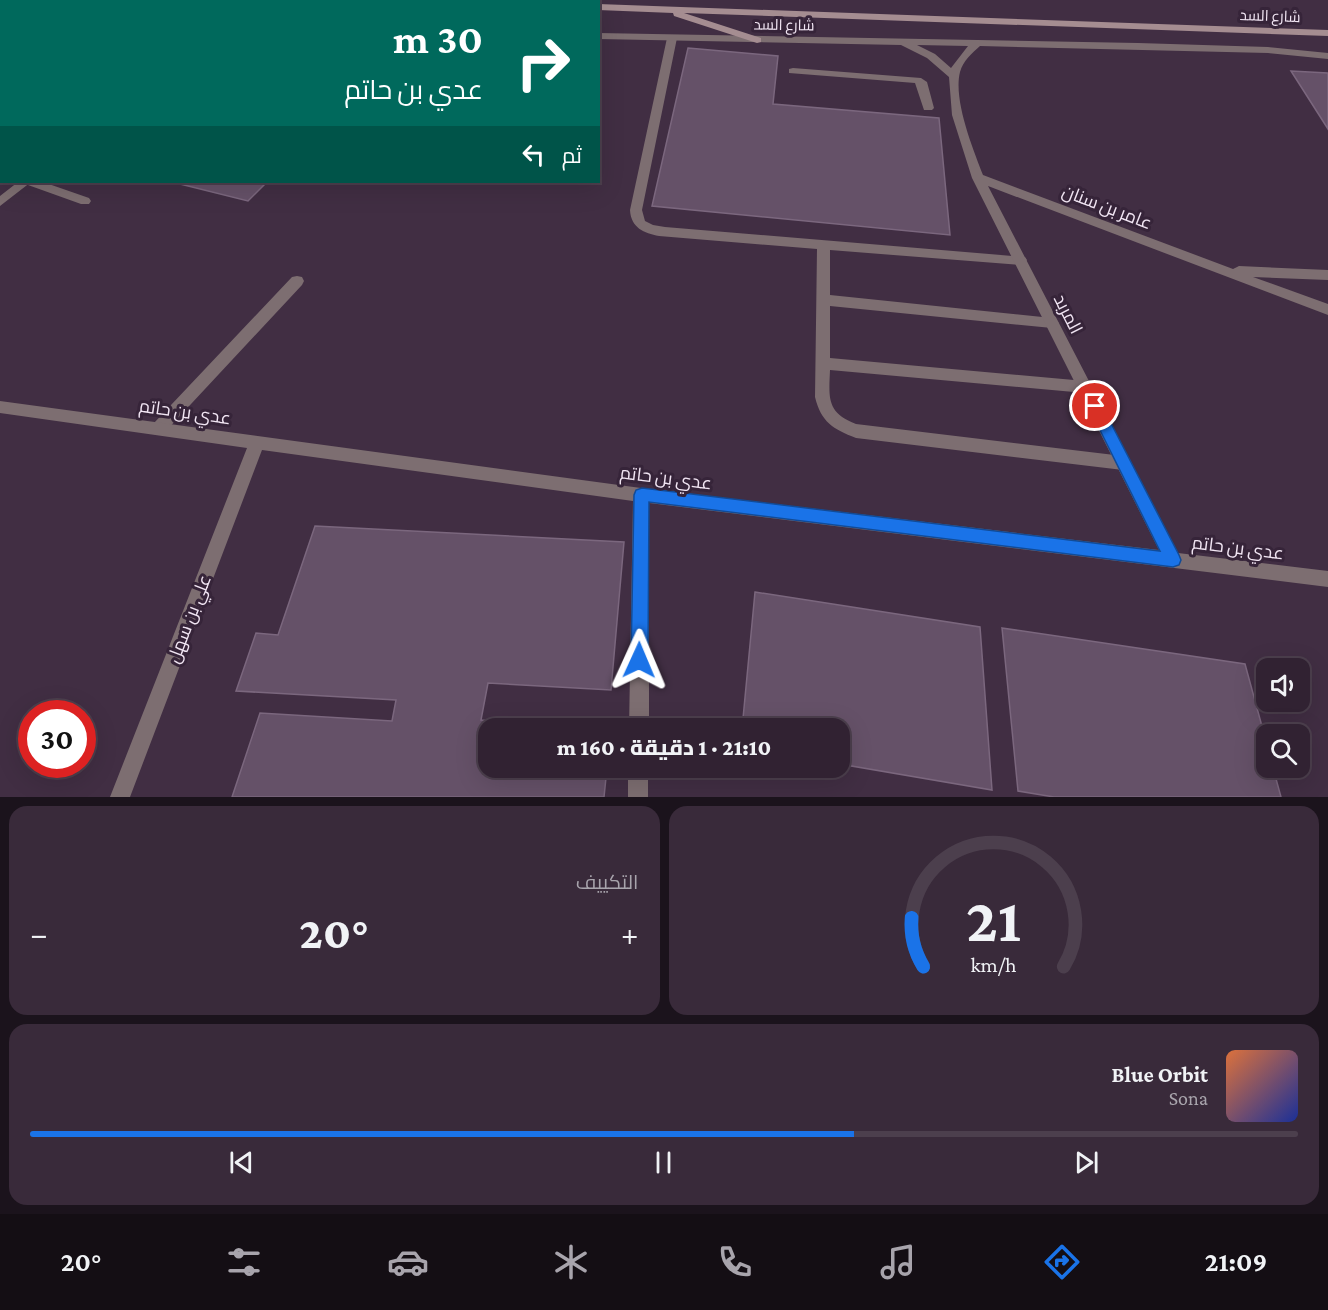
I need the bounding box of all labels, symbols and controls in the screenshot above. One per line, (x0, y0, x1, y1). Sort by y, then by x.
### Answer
street label: شارع السد (1239, 7, 1301, 28)
text: 30 m (393, 15, 483, 62)
street label: شارع السد (753, 16, 815, 37)
icon: right (504, 24, 582, 102)
text: عدي بن حاتم (344, 75, 483, 105)
icon: left (517, 138, 550, 171)
text: ثم (562, 143, 582, 168)
street label: عامر بن سنان (1059, 181, 1155, 234)
street label: المربد (1049, 291, 1086, 338)
pin (1069, 380, 1120, 431)
icon: arrive (1078, 389, 1111, 422)
street label: عدي بن حاتم (137, 396, 232, 432)
street label: عدي بن حاتم (618, 462, 713, 498)
street label: عدي بن حاتم (1190, 532, 1285, 568)
street label: علي بن سهل (163, 572, 219, 667)
position arrow (607, 628, 671, 692)
map controls (1256, 658, 1310, 778)
button: sound (1256, 658, 1310, 712)
speed limit sign: 30 (18, 700, 96, 778)
button: search (1256, 724, 1310, 778)
text: 21:10 · 1 دقيقة · 160 m (557, 735, 771, 760)
text: التكييف (576, 871, 639, 893)
text: 21 (966, 885, 1021, 954)
text: 20° (299, 908, 369, 958)
text: − (30, 915, 47, 952)
text: + (621, 915, 638, 952)
text: km/h (971, 954, 1017, 978)
text: Blue Orbit (1112, 1062, 1208, 1087)
text: Sona (1169, 1087, 1208, 1109)
icon: previous (225, 1146, 258, 1179)
icon: pause (647, 1146, 680, 1179)
icon: next (1070, 1146, 1103, 1179)
icon: filters (223, 1241, 265, 1283)
icon: car (387, 1241, 429, 1283)
icon: climate (550, 1241, 592, 1283)
icon: phone (714, 1241, 756, 1283)
icon: music (877, 1241, 919, 1283)
icon: directions (1041, 1241, 1083, 1283)
text: 20° (61, 1247, 102, 1277)
text: 21:09 (1205, 1247, 1267, 1277)

